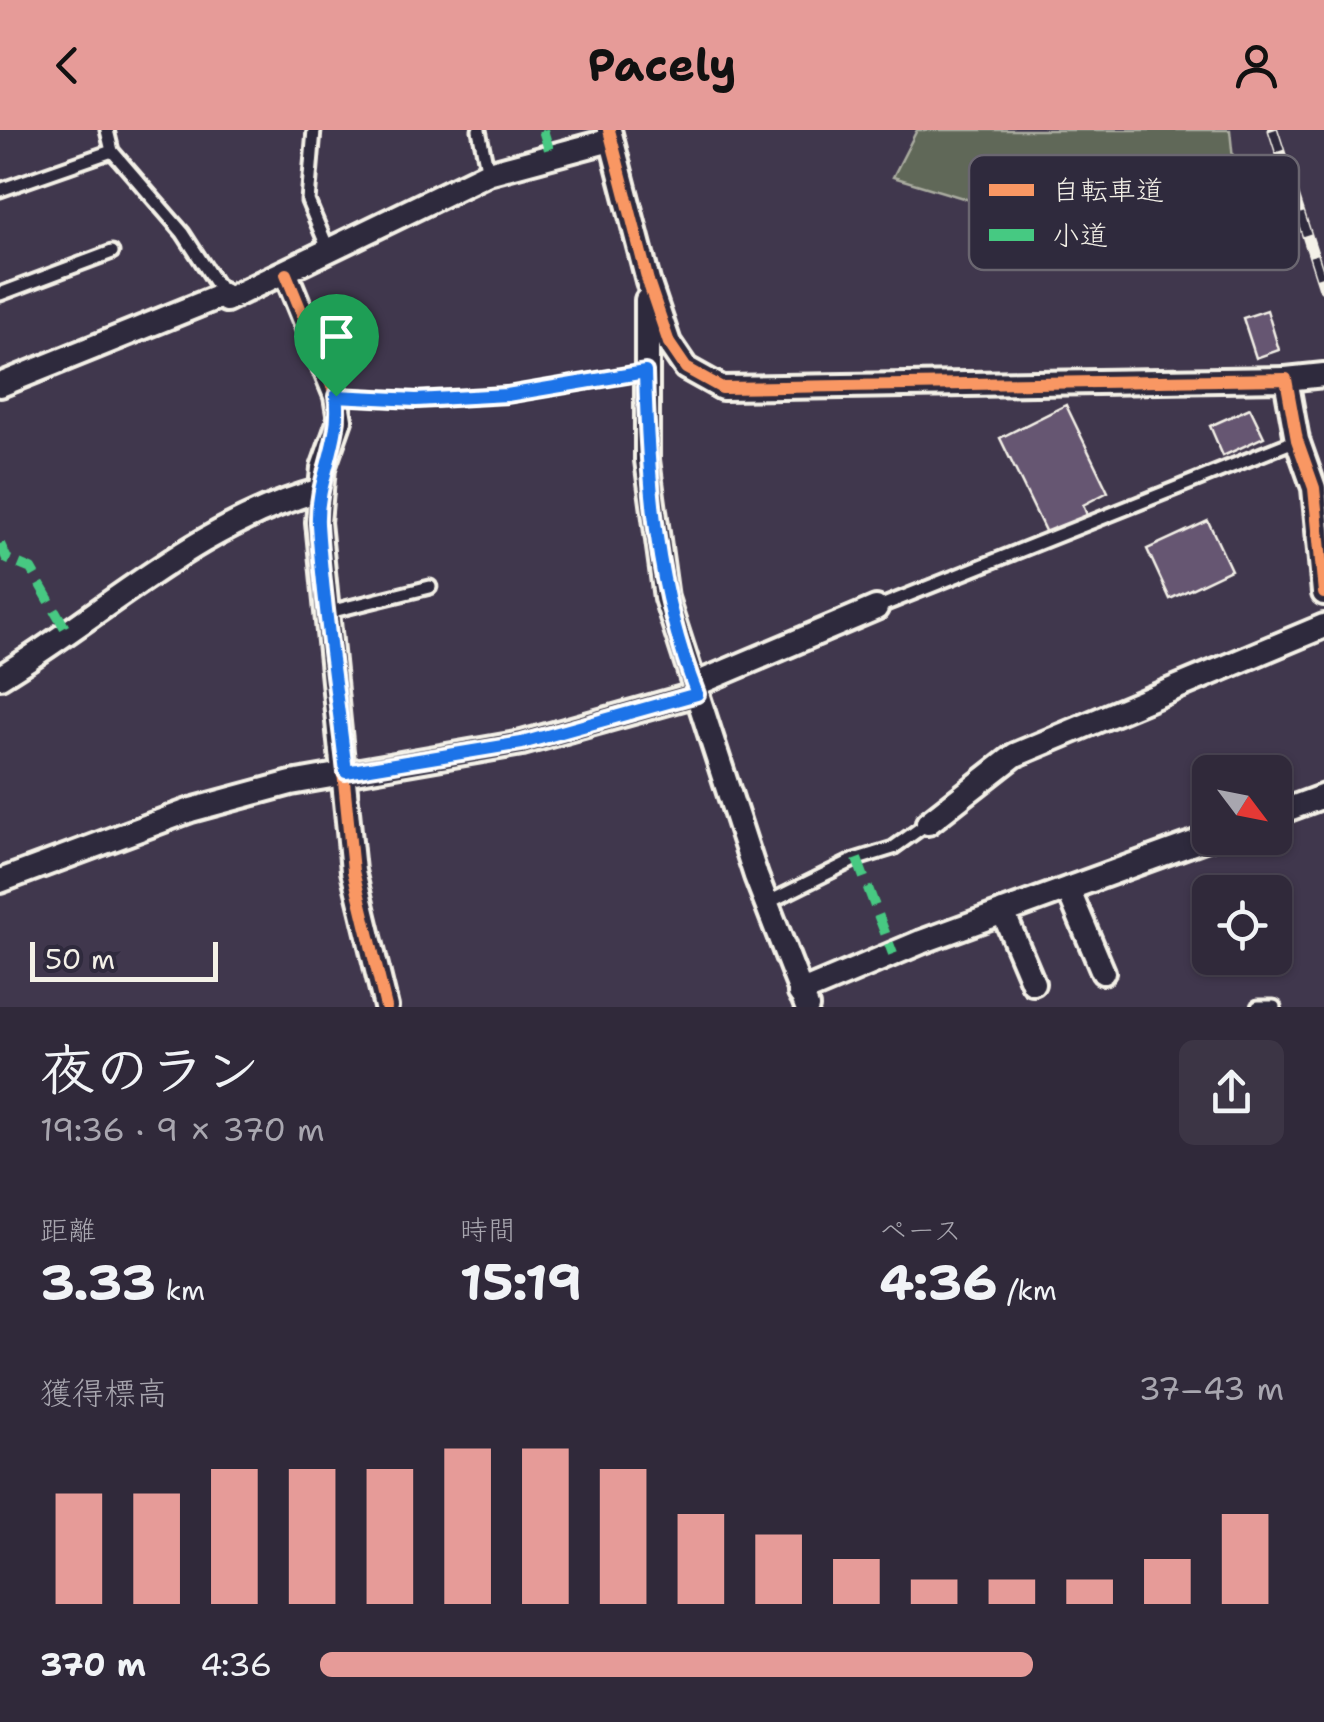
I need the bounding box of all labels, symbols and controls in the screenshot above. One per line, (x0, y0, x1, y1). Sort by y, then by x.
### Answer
text: Pacely (588, 35, 736, 95)
icon: back (40, 38, 95, 93)
icon: person (1229, 38, 1284, 93)
legend (969, 155, 1299, 270)
text: 自転車道 (1052, 171, 1164, 209)
text: 小道 (1052, 216, 1108, 254)
pin (294, 294, 379, 397)
icon: arrive (309, 309, 364, 364)
north arrow (1192, 755, 1292, 855)
map controls (1192, 755, 1292, 975)
button: locate (1192, 875, 1292, 975)
scale bar (30, 937, 218, 981)
text: 50 m (45, 940, 115, 978)
text: 夜のラン (40, 1033, 260, 1107)
button: share (1179, 1040, 1284, 1145)
text: 19:36 · 9 × 370 m (40, 1108, 324, 1151)
text: 距離 (40, 1211, 96, 1249)
text: 時間 (460, 1211, 516, 1249)
text: ペース (879, 1211, 962, 1249)
text: 3.33 (40, 1249, 156, 1316)
text: 15:19 (460, 1249, 582, 1316)
text: 4:36 (879, 1249, 997, 1316)
text: km (156, 1271, 205, 1309)
text: /km (997, 1271, 1057, 1309)
text: 37–43 m (1138, 1367, 1284, 1410)
text: 獲得標高 (40, 1371, 168, 1414)
text: 370 m (40, 1643, 146, 1686)
text: 4:36 (200, 1643, 272, 1686)

